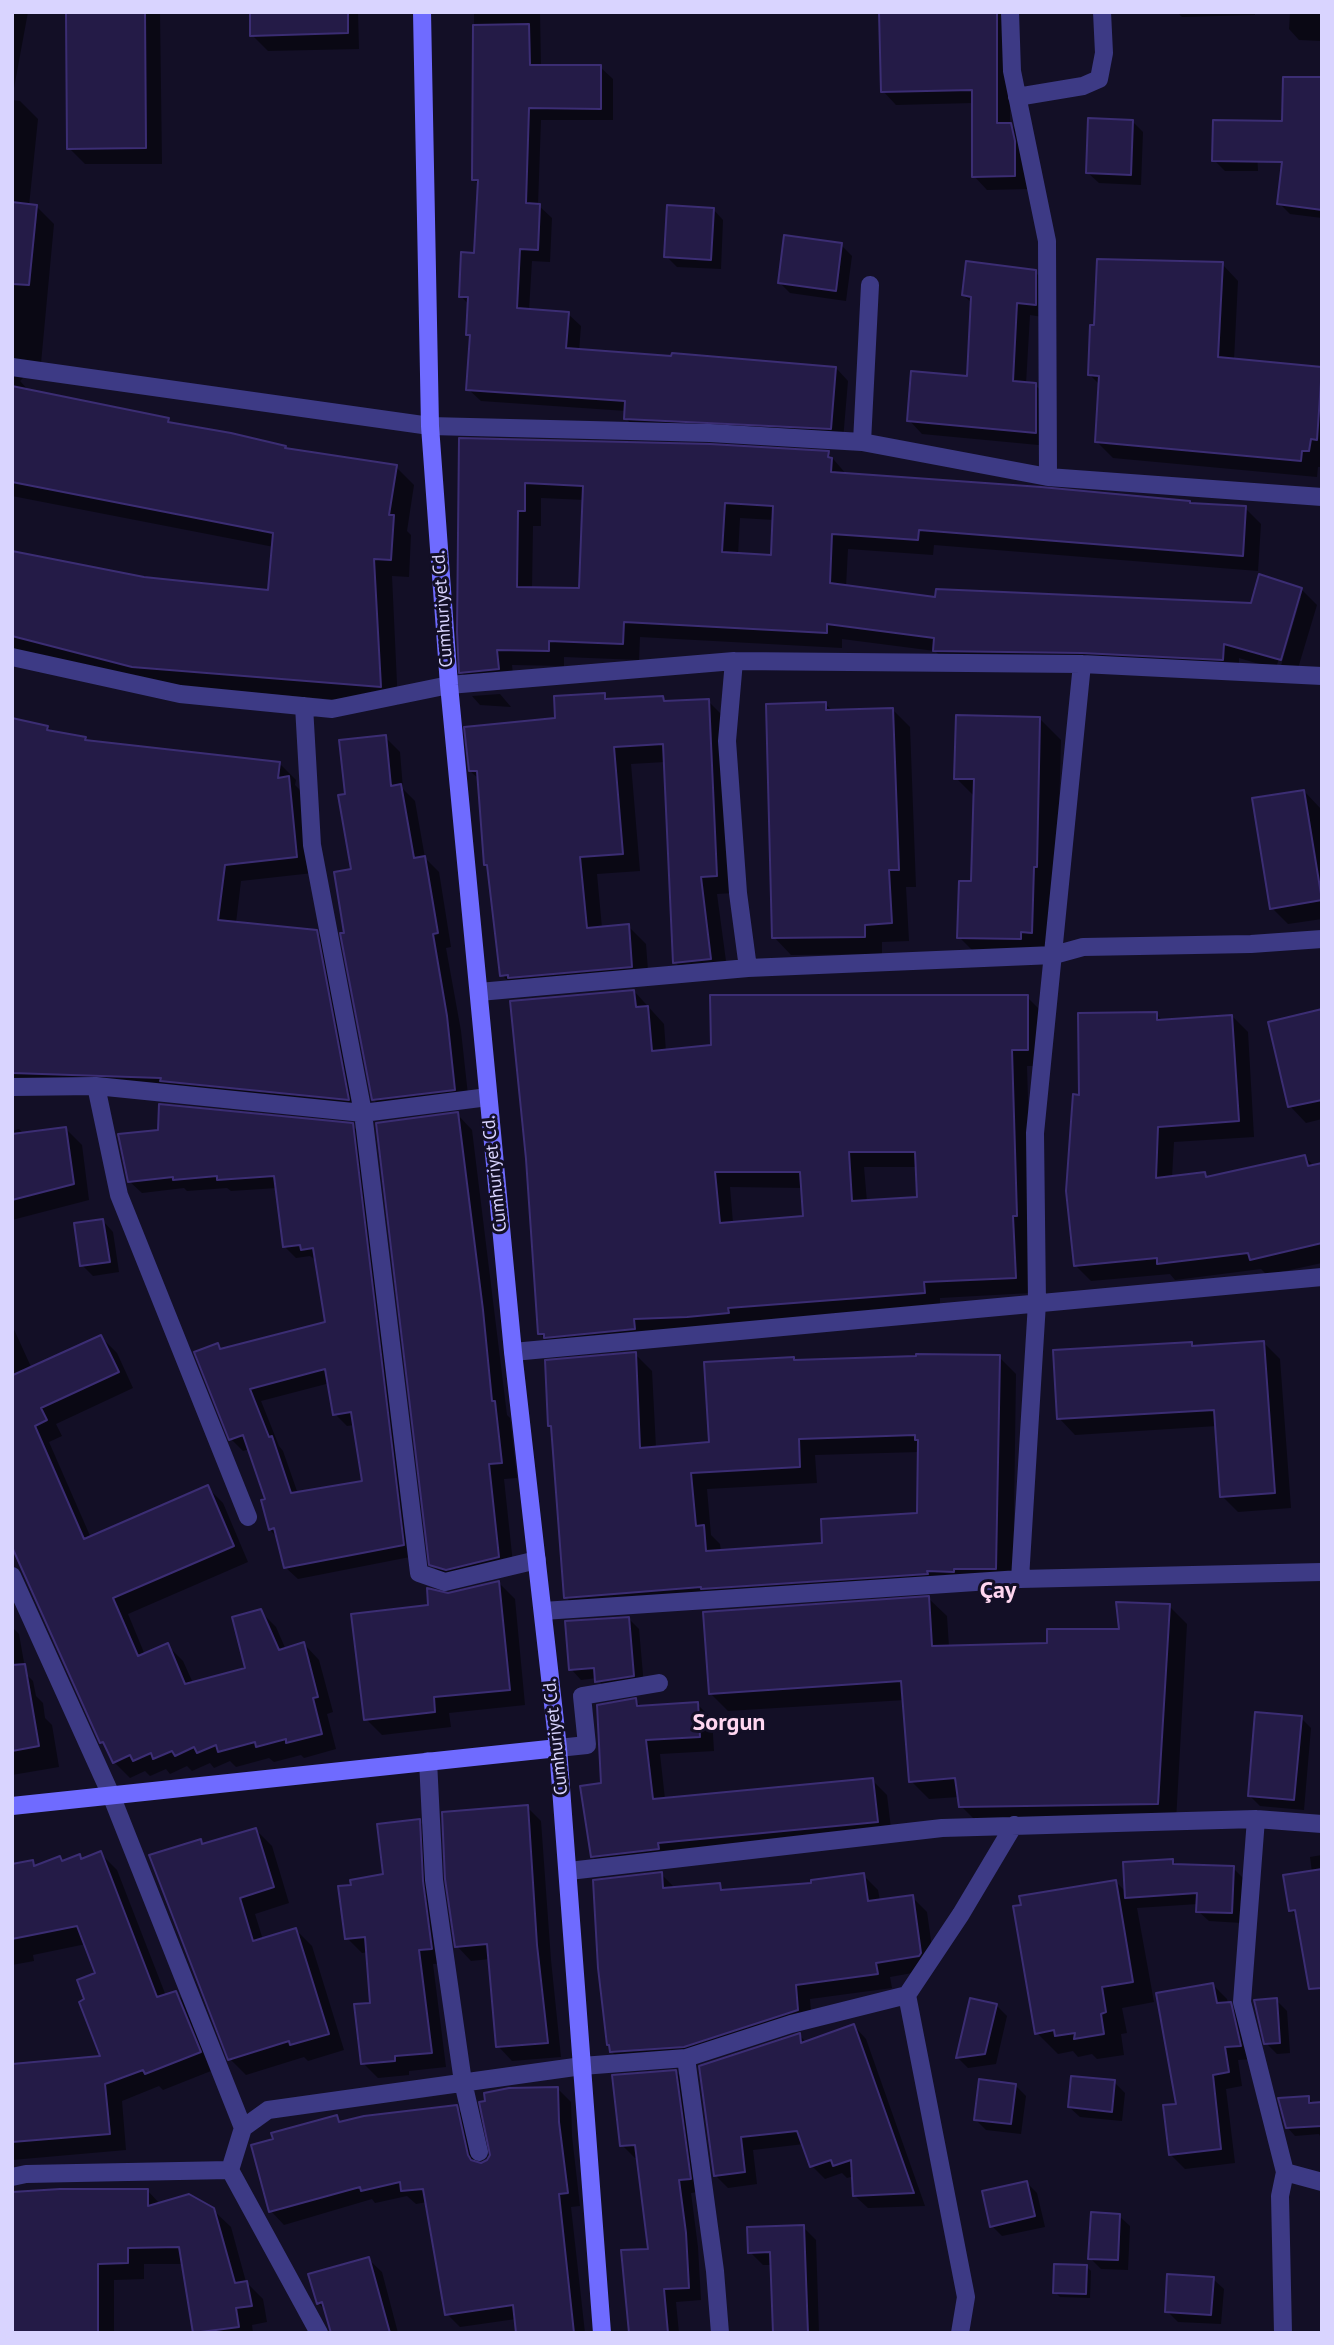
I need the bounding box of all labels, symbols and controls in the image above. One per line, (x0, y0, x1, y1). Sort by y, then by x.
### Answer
street label: Cumhuriyet Cd. (428, 550, 458, 668)
street label: Cumhuriyet Cd. (478, 1115, 512, 1233)
district label: Çay (980, 1577, 1016, 1605)
street label: Cumhuriyet Cd. (539, 1678, 573, 1796)
district label: Sorgun (693, 1709, 765, 1737)

